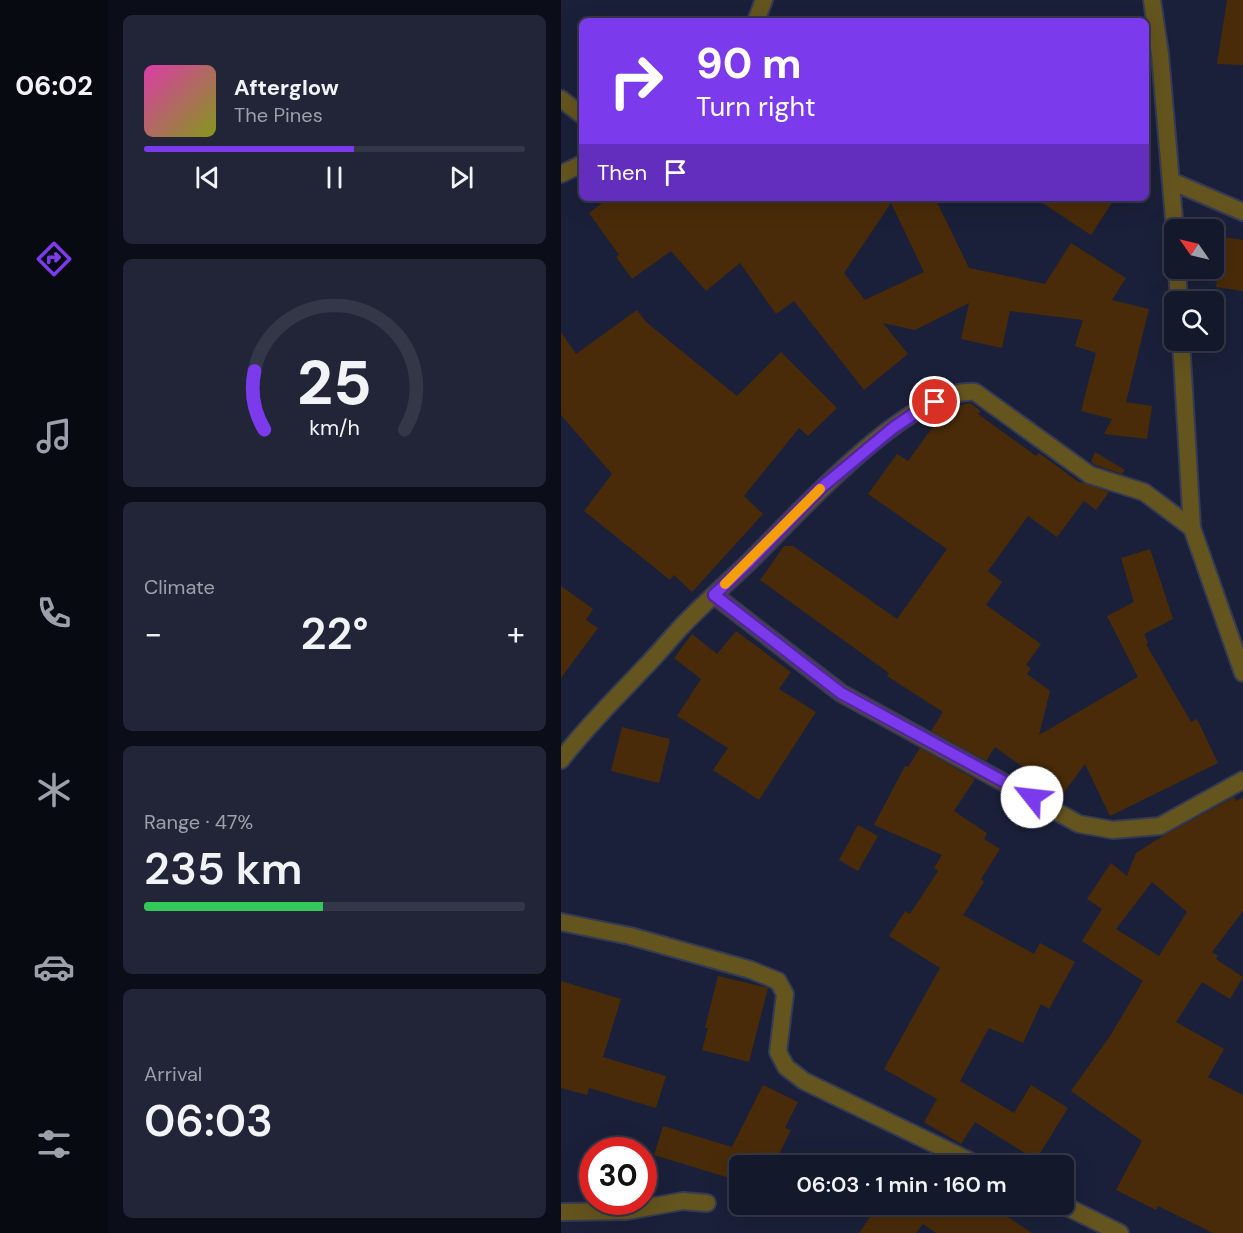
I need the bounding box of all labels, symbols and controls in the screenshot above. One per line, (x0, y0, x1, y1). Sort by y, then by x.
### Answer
text: 90 m (696, 36, 802, 91)
icon: right (597, 42, 675, 120)
text: 06:02 (15, 68, 93, 103)
text: Afterglow (234, 73, 339, 102)
text: Turn right (696, 89, 816, 124)
text: The Pines (234, 102, 323, 128)
icon: arrive (659, 156, 692, 189)
text: Then (597, 158, 647, 187)
icon: previous (191, 161, 224, 194)
icon: pause (318, 161, 351, 194)
icon: next (445, 161, 478, 194)
north arrow (1164, 219, 1224, 279)
map controls (1164, 219, 1224, 351)
icon: directions (33, 238, 75, 280)
button: search (1164, 291, 1224, 351)
text: 25 (297, 342, 372, 423)
pin (909, 376, 960, 427)
icon: arrive (918, 385, 951, 418)
text: km/h (309, 414, 360, 442)
icon: music (33, 415, 75, 457)
text: Climate (144, 574, 215, 600)
icon: phone (33, 592, 75, 634)
text: 22° (301, 604, 369, 663)
text: − (144, 612, 162, 655)
text: + (507, 612, 525, 655)
position arrow (1000, 765, 1064, 829)
icon: climate (33, 769, 75, 811)
text: Range · 47% (144, 809, 253, 835)
text: 235 km (144, 839, 302, 898)
icon: car (33, 946, 75, 988)
text: Arrival (144, 1061, 202, 1087)
text: 06:03 (144, 1091, 273, 1150)
icon: filters (33, 1123, 75, 1165)
speed limit sign: 30 (579, 1137, 657, 1215)
text: 06:03 · 1 min · 160 m (796, 1170, 1007, 1199)

